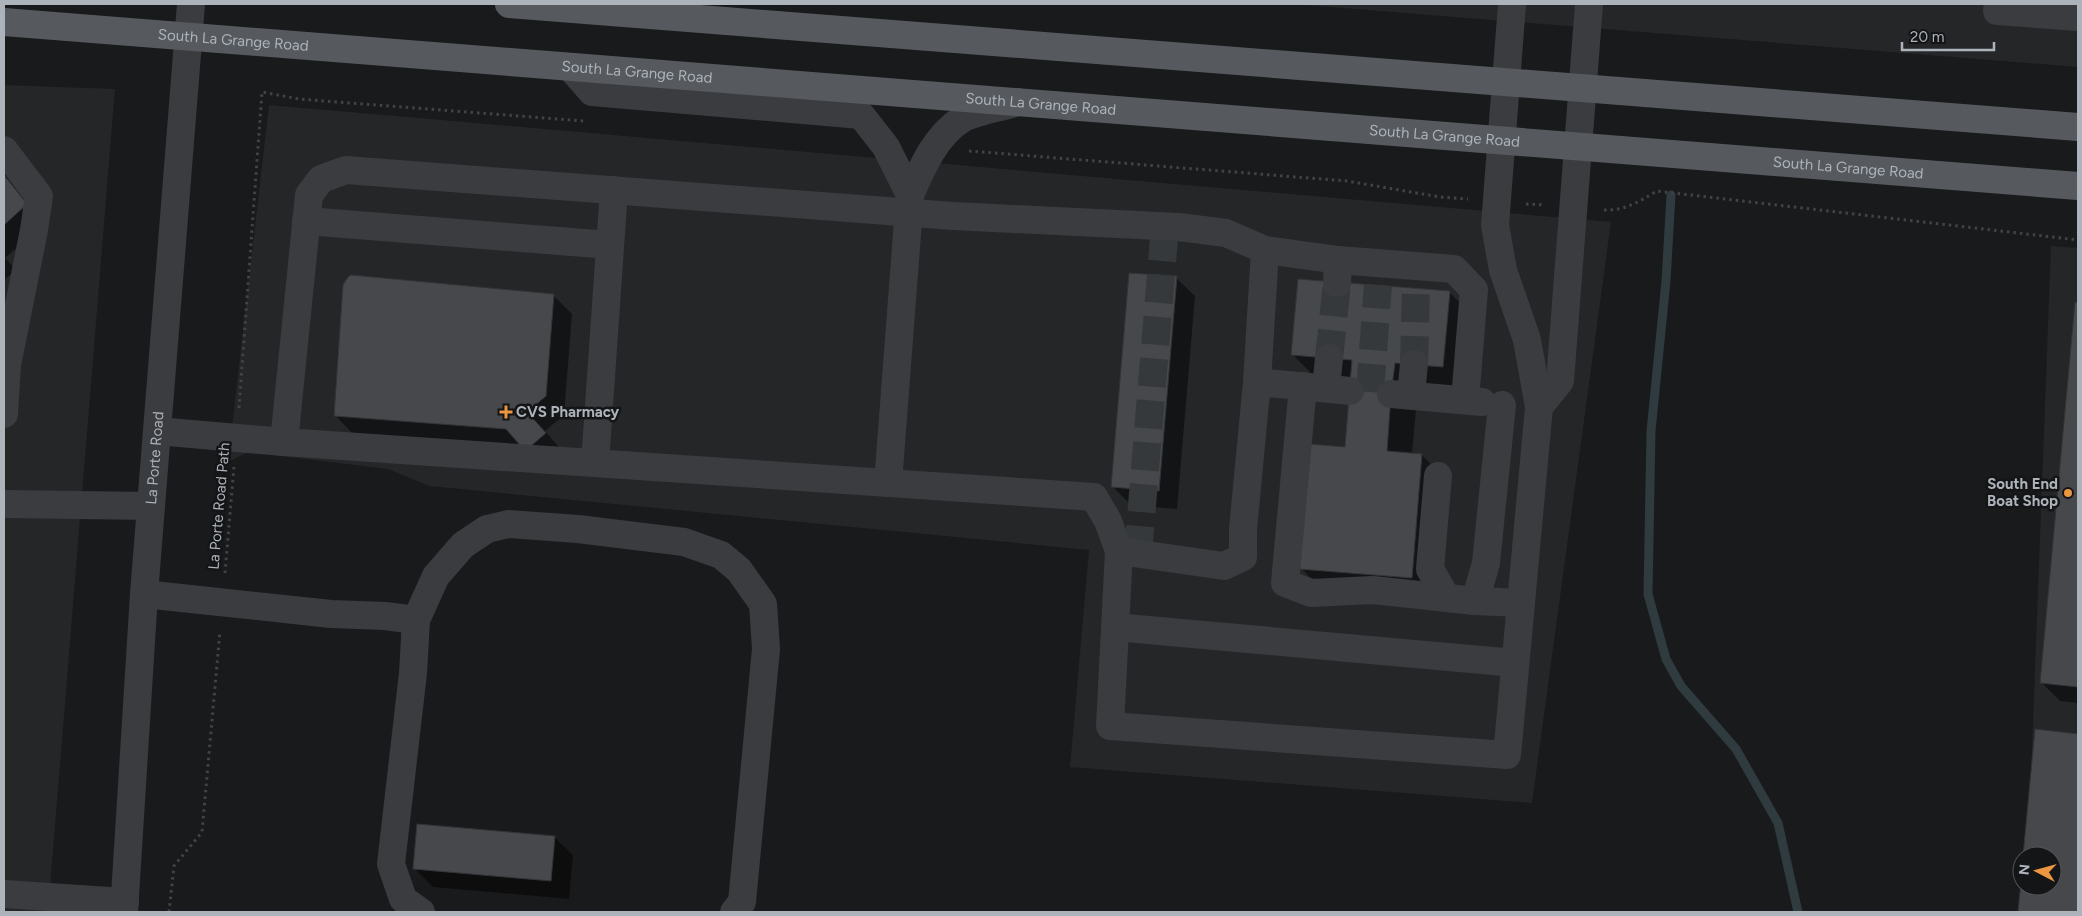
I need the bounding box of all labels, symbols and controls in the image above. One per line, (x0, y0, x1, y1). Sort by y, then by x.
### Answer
scale bar (1902, 20, 1994, 52)
street label: South La Grange Road (157, 25, 309, 55)
text: 20 m (1910, 28, 1944, 46)
street label: South La Grange Road (561, 57, 713, 87)
street label: South La Grange Road (965, 89, 1117, 119)
street label: South La Grange Road (1369, 121, 1521, 151)
street label: South La Grange Road (1772, 153, 1924, 183)
place label: CVS Pharmacy (516, 403, 620, 421)
marker: CVS Pharmacy (500, 406, 512, 418)
street label: La Porte Road (142, 411, 168, 505)
street label: La Porte Road Path (204, 442, 234, 570)
place label: South End Boat Shop (1987, 475, 2058, 510)
marker: South End Boat Shop (2062, 487, 2074, 499)
north arrow (2012, 846, 2062, 896)
text: N (2016, 863, 2034, 876)

